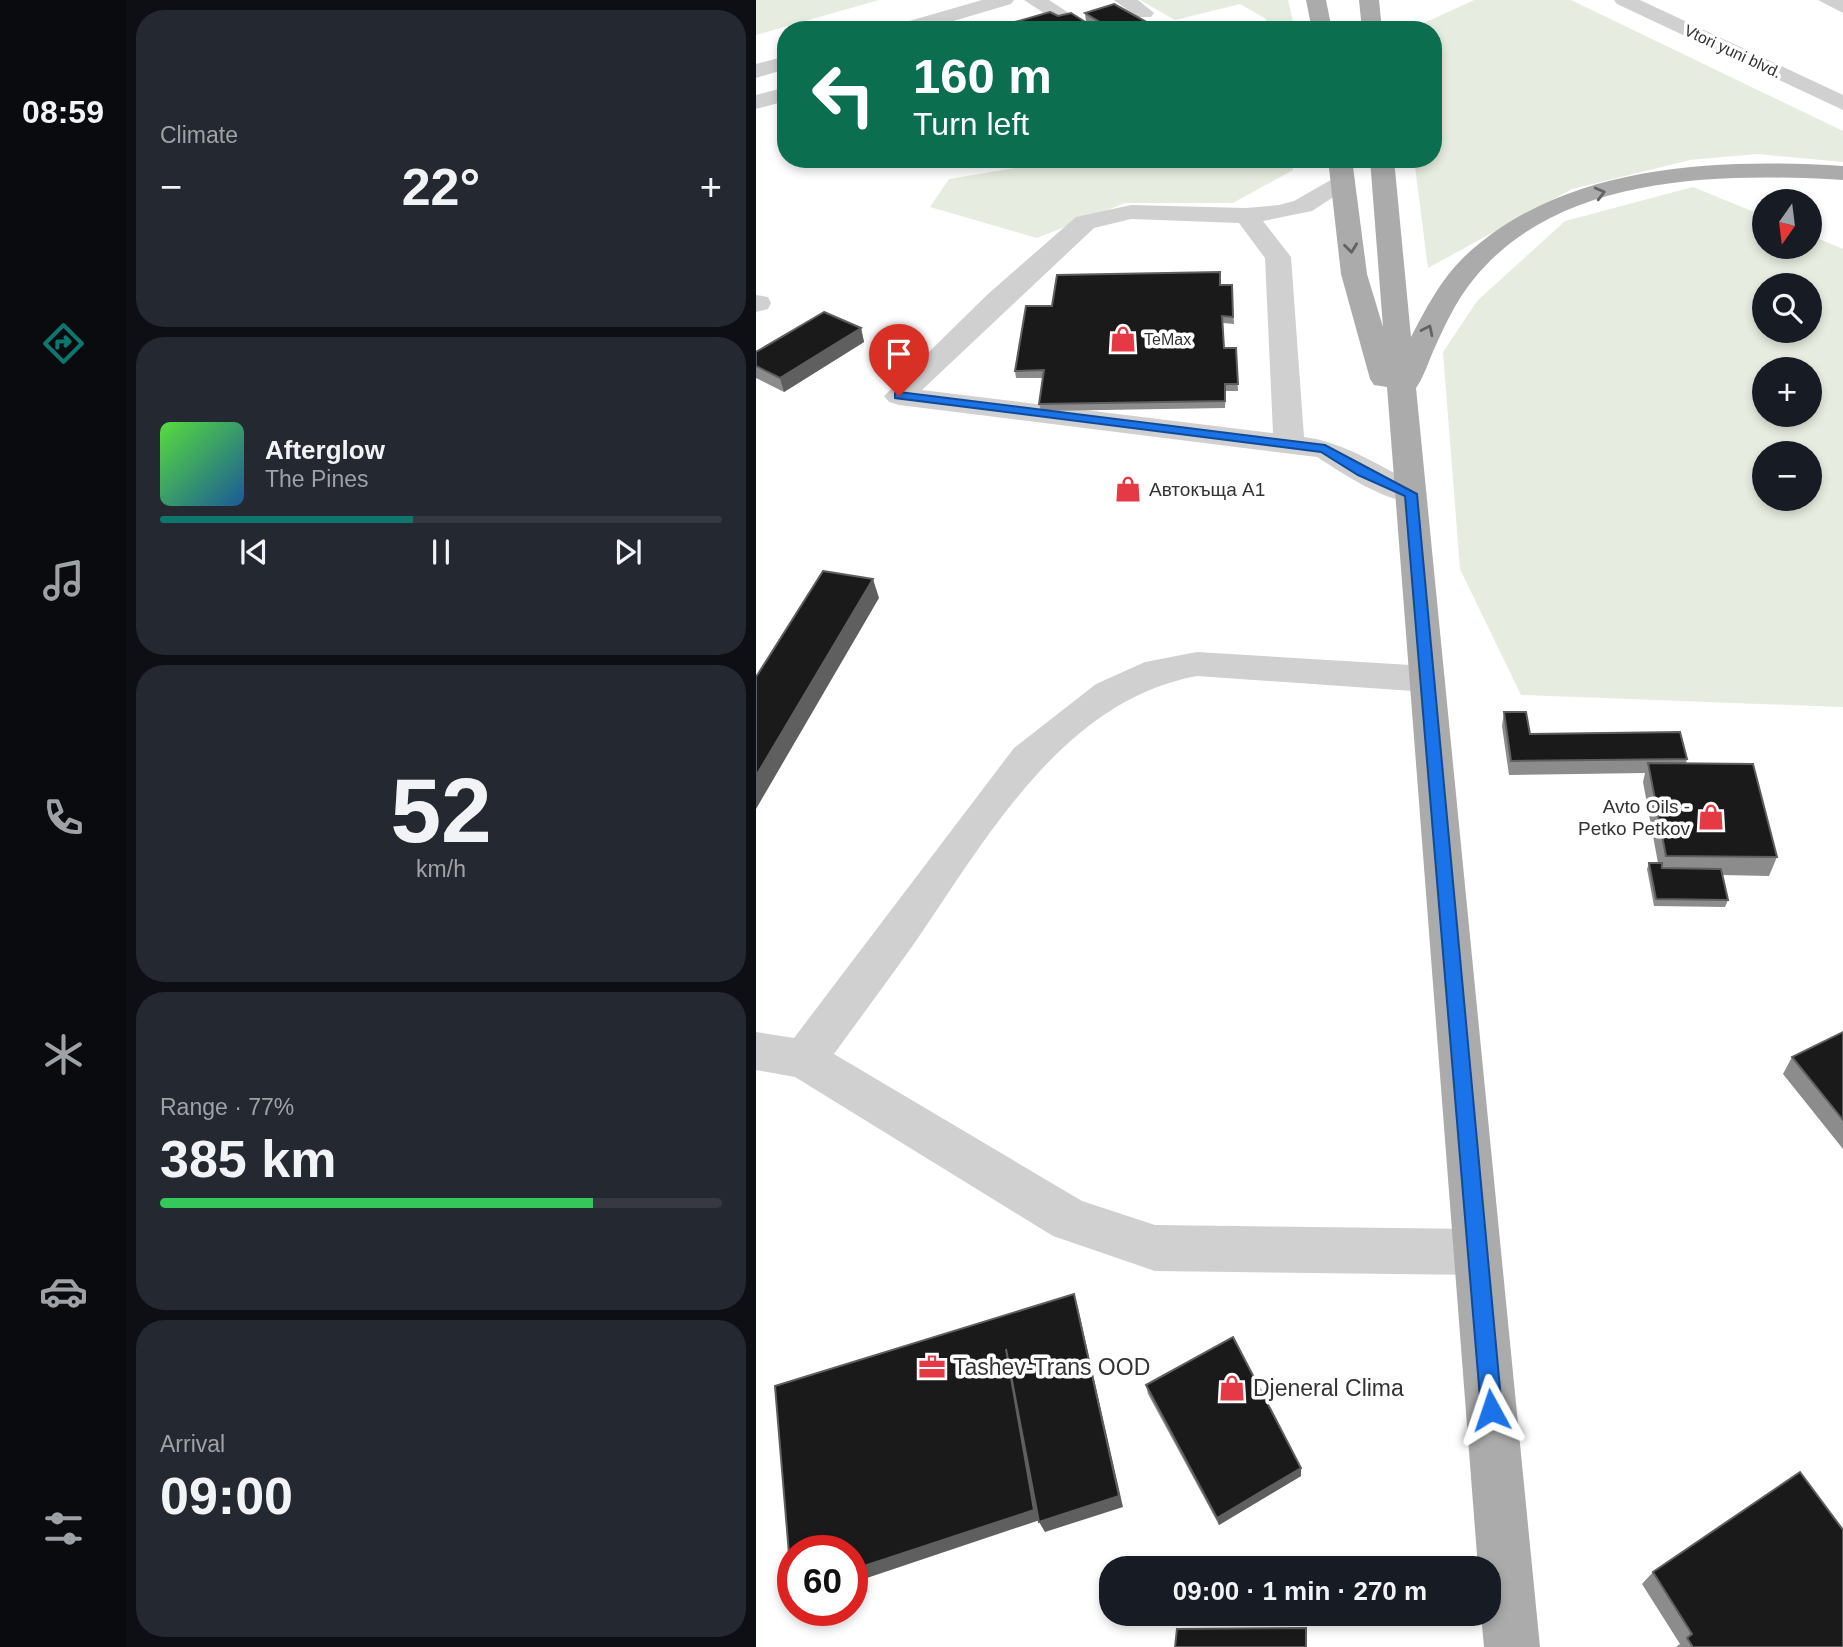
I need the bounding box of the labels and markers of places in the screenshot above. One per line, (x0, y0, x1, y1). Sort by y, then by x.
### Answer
pin (869, 324, 929, 396)
shop icon: TeMax (1108, 324, 1138, 354)
place label: TeMax (1144, 331, 1191, 348)
shop icon: Автокъща А1 (1113, 474, 1143, 504)
place label: Автокъща А1 (1149, 479, 1265, 500)
place label: Avto Oils - Petko Petkov (1578, 796, 1690, 839)
shop icon: Avto Oils - Petko Petkov (1696, 802, 1726, 832)
office icon: Tashev-Trans OOD (917, 1352, 947, 1382)
place label: Tashev-Trans OOD (953, 1354, 1150, 1380)
shop icon: Djeneral Clima (1217, 1373, 1247, 1403)
place label: Djeneral Clima (1253, 1375, 1404, 1401)

